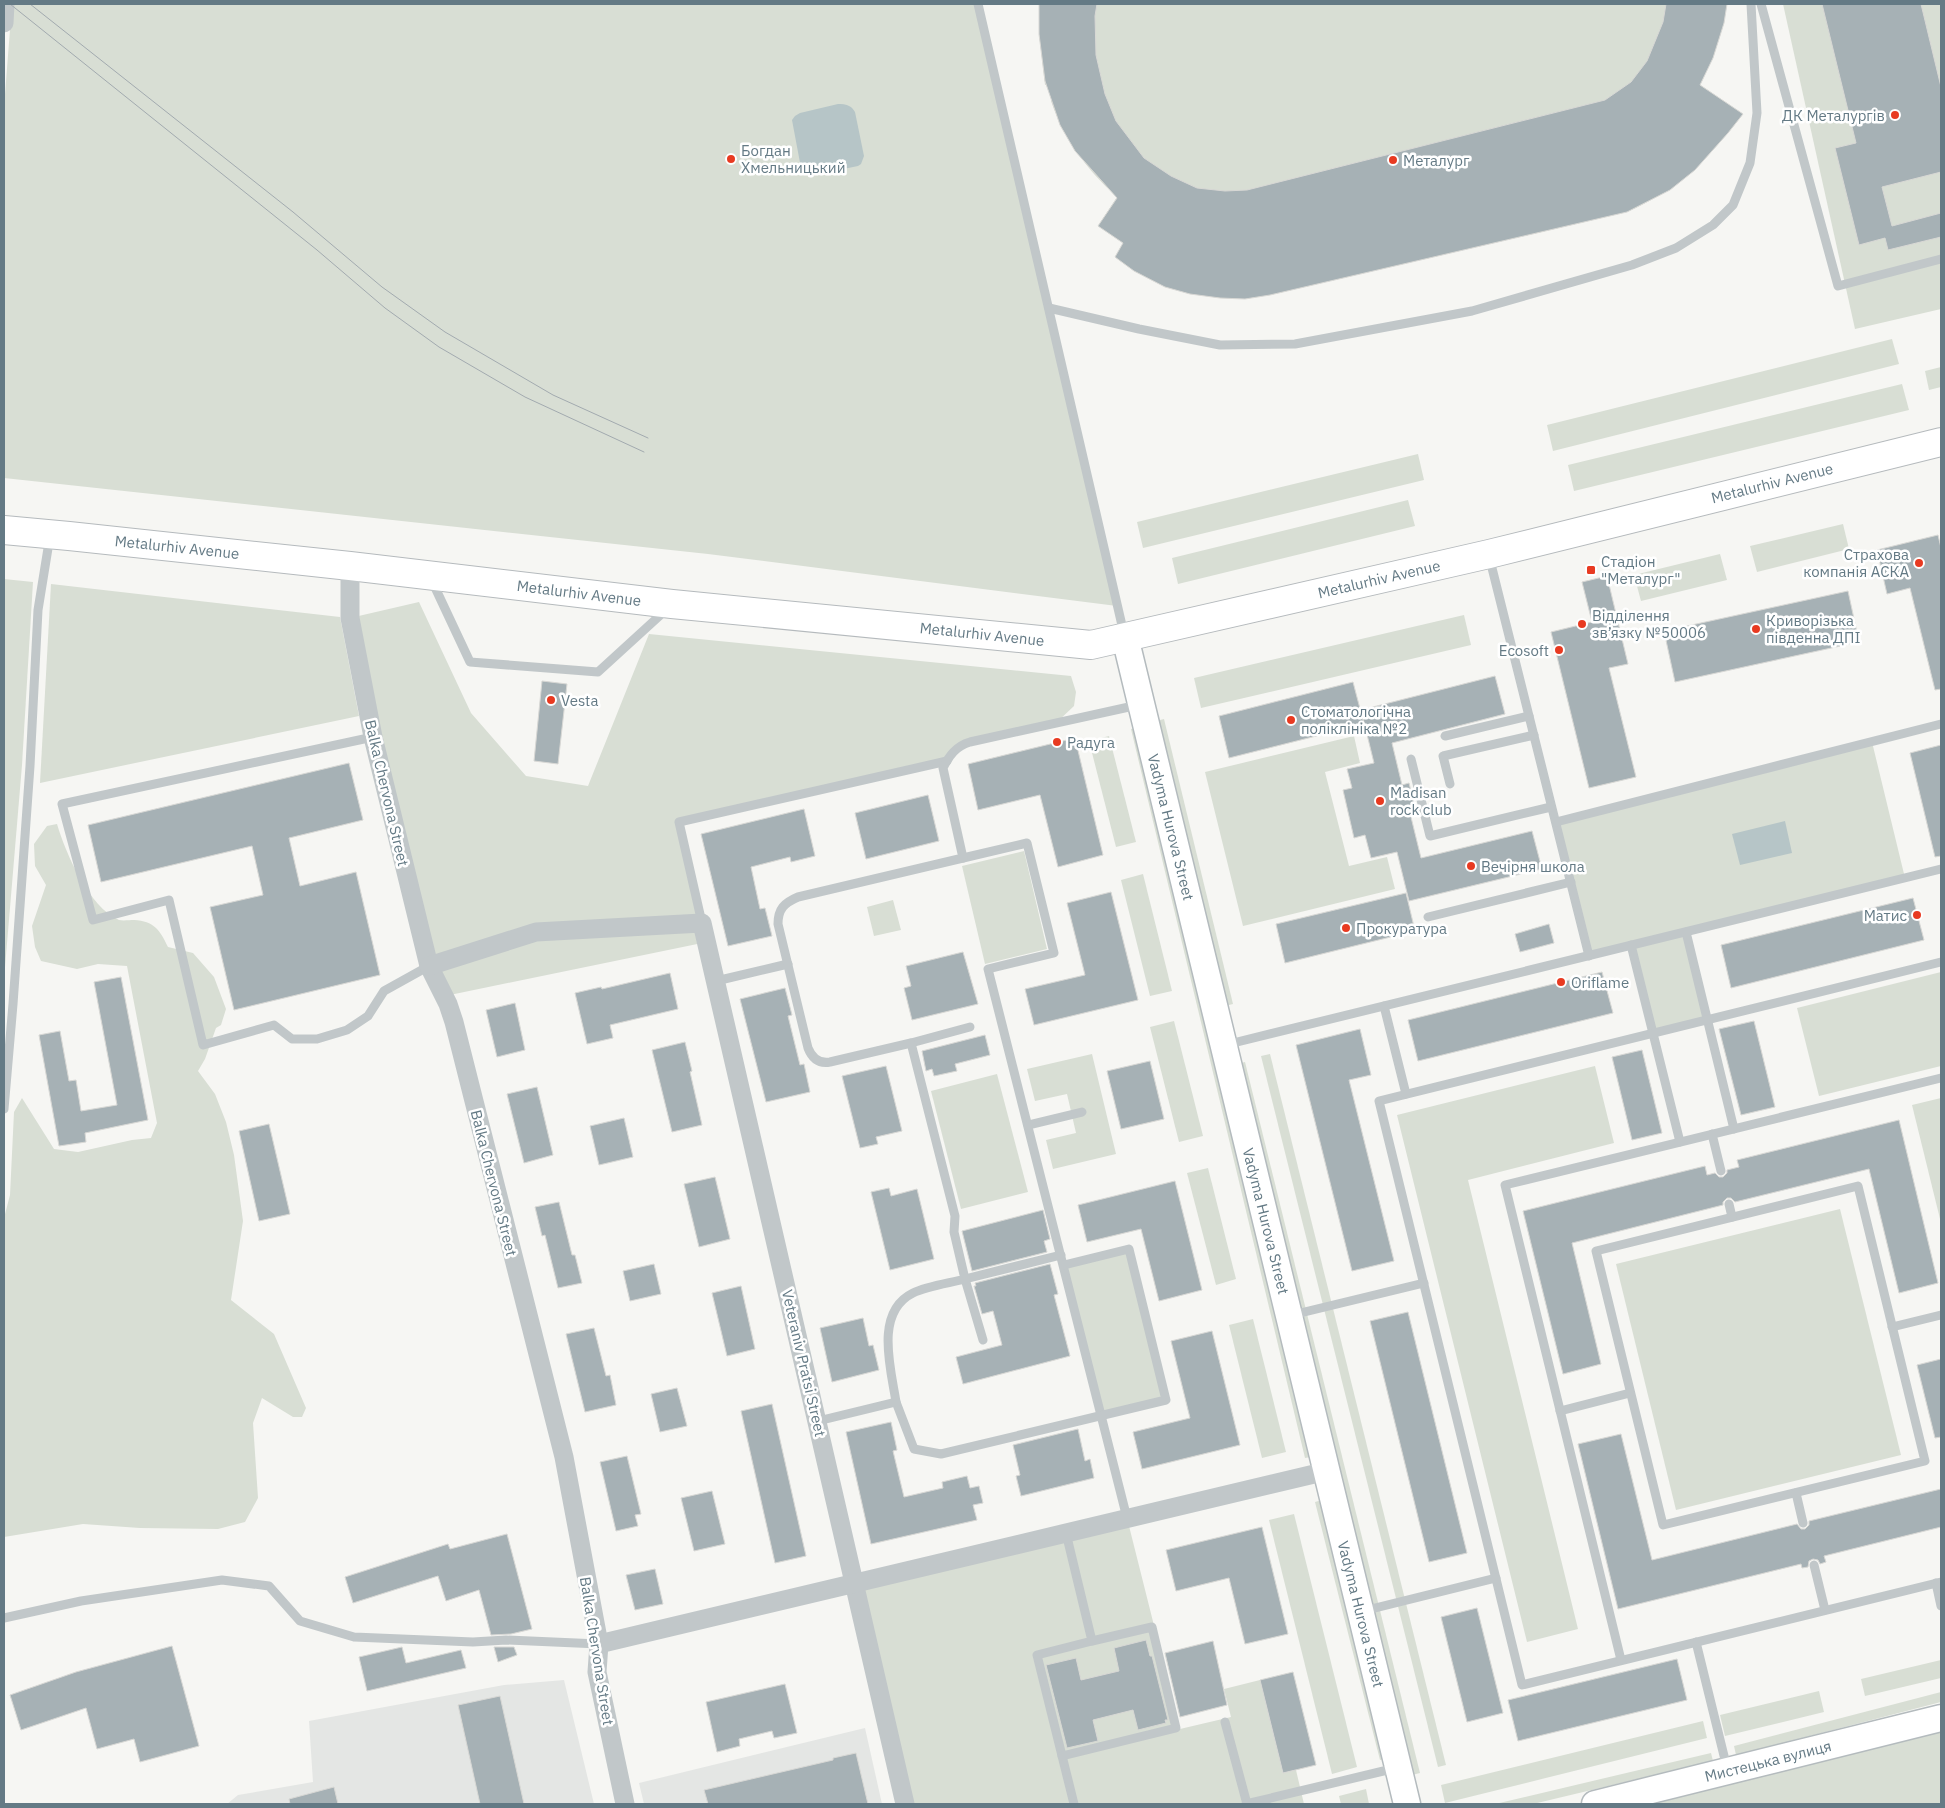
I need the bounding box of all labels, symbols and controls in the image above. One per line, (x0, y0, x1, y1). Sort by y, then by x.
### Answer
place label: ДК Металургів (1782, 106, 1885, 125)
marker: ДК Металургів (1889, 109, 1901, 121)
place label: Богдан Хмельницький (741, 141, 845, 177)
place label: Металург (1403, 151, 1470, 170)
marker: Богдан Хмельницький (725, 153, 737, 165)
marker: Металург (1387, 154, 1399, 166)
street label: Metalurhiv Avenue (1709, 459, 1835, 507)
street label: Metalurhiv Avenue (114, 531, 240, 563)
place label: Страхова компанія АСКА (1803, 545, 1909, 581)
place label: Стадіон "Металург" (1601, 552, 1681, 588)
street label: Metalurhiv Avenue (1316, 556, 1442, 602)
marker: Страхова компанія АСКА (1913, 557, 1925, 569)
marker: Стадіон "Металург" (1585, 564, 1597, 576)
street label: Metalurhiv Avenue (516, 576, 642, 610)
place label: Відділення зв’язку №50006 (1592, 606, 1706, 642)
place label: Криворізька південна ДПІ (1766, 611, 1860, 647)
street label: Metalurhiv Avenue (919, 618, 1045, 650)
marker: Відділення зв’язку №50006 (1576, 618, 1588, 630)
marker: Криворізька південна ДПІ (1750, 623, 1762, 635)
place label: Ecosoft (1499, 641, 1549, 660)
marker: Ecosoft (1553, 644, 1565, 656)
place label: Vesta (561, 691, 598, 710)
marker: Vesta (545, 694, 557, 706)
place label: Стоматологічна поліклініка №2 (1301, 702, 1411, 738)
marker: Стоматологічна поліклініка №2 (1285, 714, 1297, 726)
street label: Balka Chervona Street (361, 718, 413, 868)
place label: Радуга (1067, 733, 1115, 752)
marker: Радуга (1051, 736, 1063, 748)
street label: Vadyma Hurova Street (1144, 752, 1198, 902)
place label: Madisan rock club (1390, 783, 1452, 819)
marker: Madisan rock club (1374, 795, 1386, 807)
place label: Вечірня школа (1481, 857, 1585, 876)
marker: Вечірня школа (1465, 860, 1477, 872)
place label: Матис (1864, 906, 1907, 925)
marker: Матис (1911, 909, 1923, 921)
place label: Прокуратура (1356, 919, 1447, 938)
marker: Прокуратура (1340, 922, 1352, 934)
place label: Oriflame (1571, 973, 1629, 992)
marker: Oriflame (1555, 976, 1567, 988)
street label: Balka Chervona Street (467, 1108, 521, 1258)
street label: Vadyma Hurova Street (1239, 1146, 1293, 1296)
street label: Veteraniv Pratsi Street (778, 1288, 830, 1438)
street label: Vadyma Hurova Street (1334, 1539, 1388, 1689)
street label: Balka Chervona Street (576, 1575, 618, 1727)
street label: Мистецька вулиця (1703, 1736, 1833, 1786)

